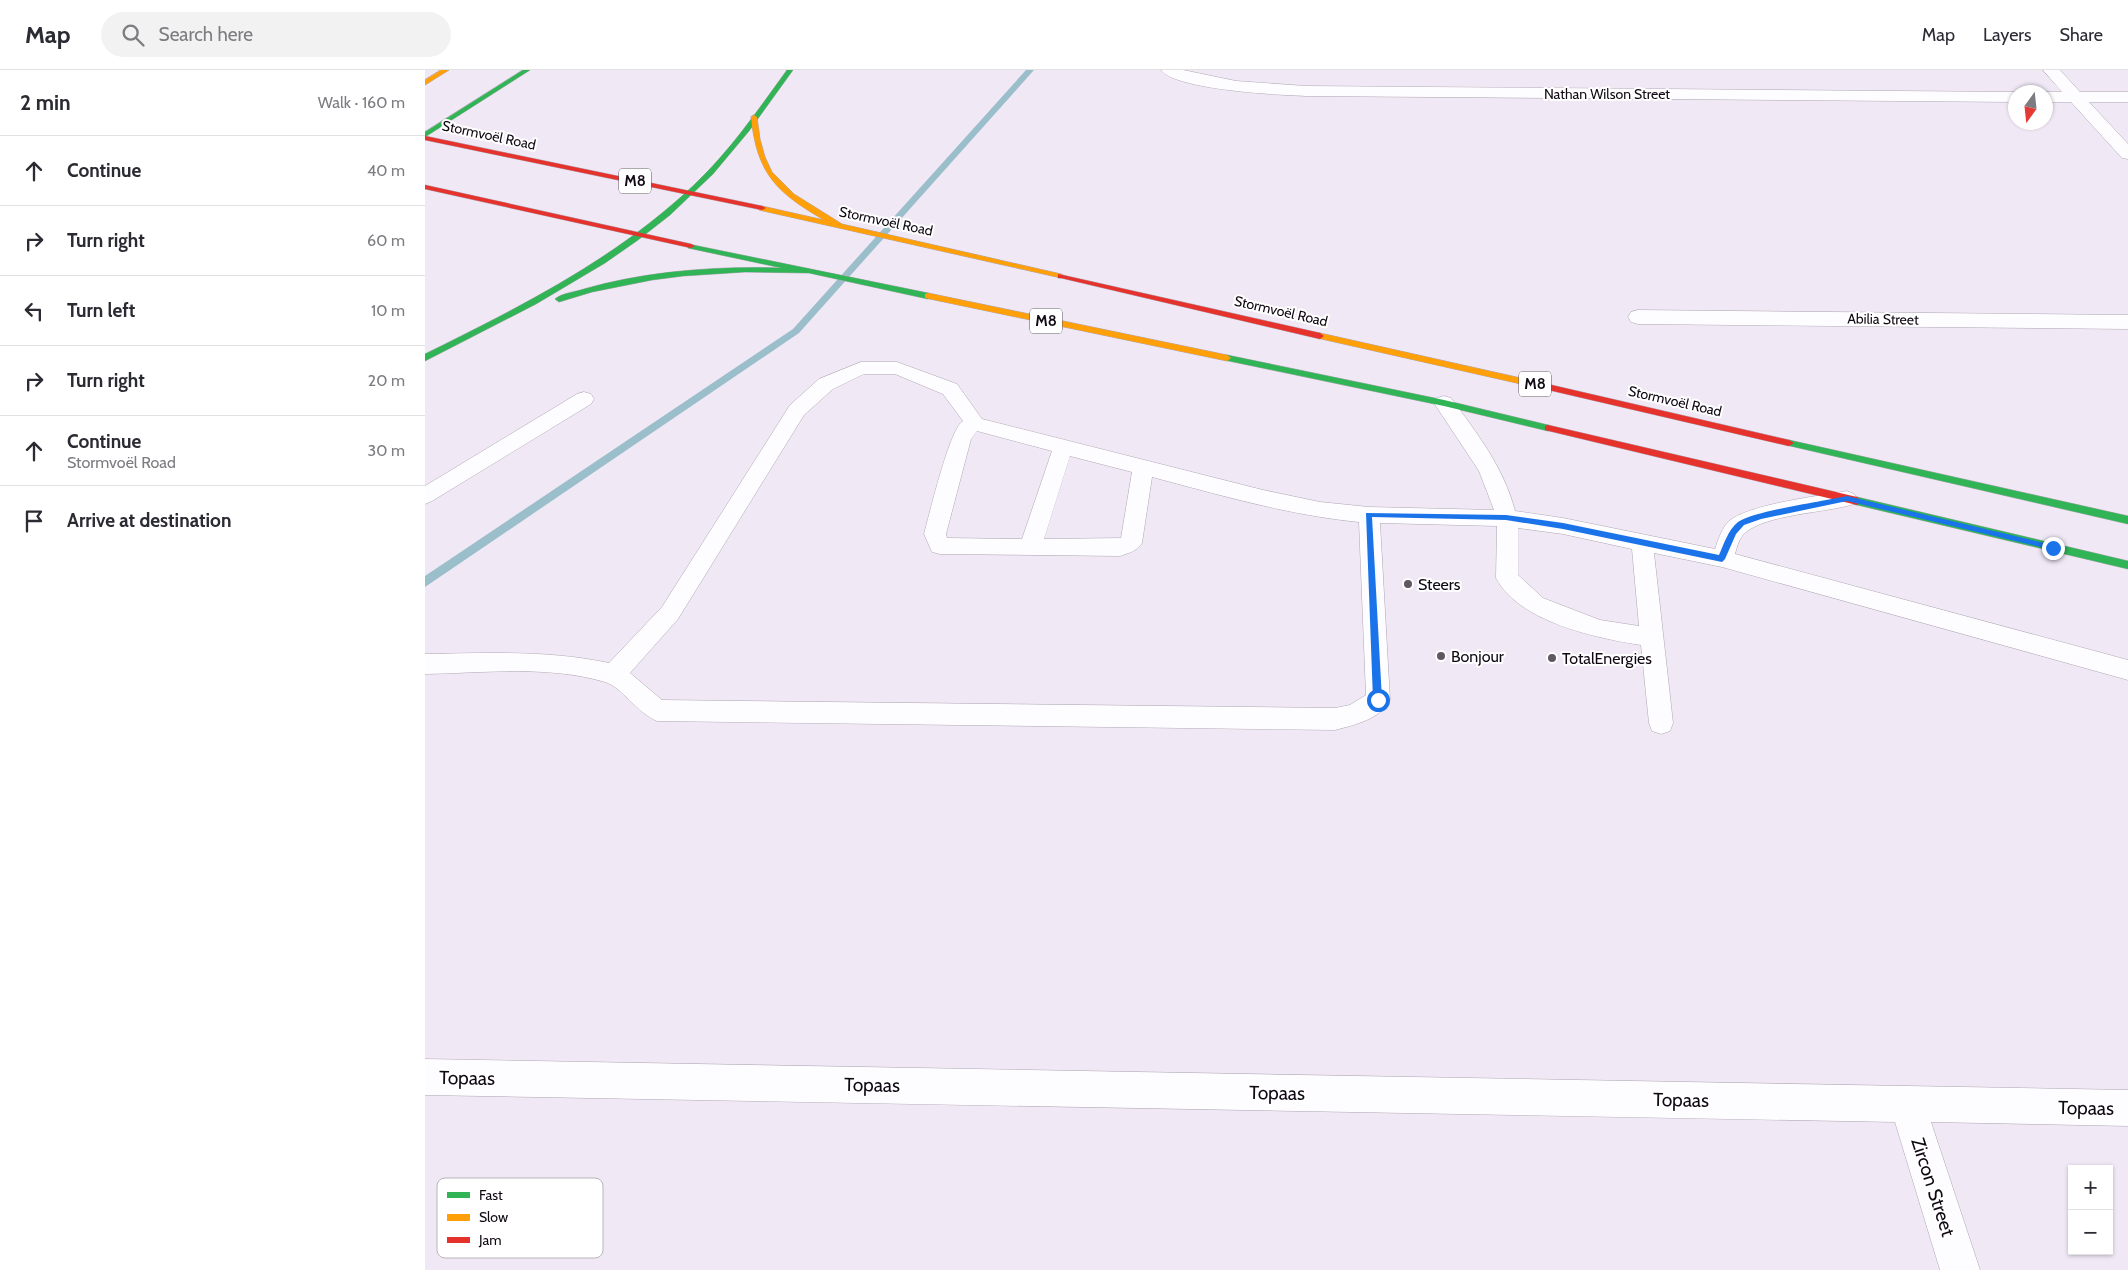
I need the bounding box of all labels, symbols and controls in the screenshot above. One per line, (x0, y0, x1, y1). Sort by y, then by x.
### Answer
search box (101, 12, 451, 57)
text: Map (25, 20, 71, 49)
icon: search (119, 21, 147, 49)
text: Search here (159, 23, 253, 46)
text: Map (1922, 24, 1955, 46)
text: Layers (1983, 24, 2032, 46)
text: Share (2060, 24, 2103, 46)
street label: Nathan Wilson Street (1544, 85, 1670, 103)
north arrow (2008, 85, 2053, 130)
text: 2 min (20, 90, 71, 115)
text: Walk · 160 m (318, 93, 405, 112)
street label: Stormvoël Road (441, 116, 537, 154)
icon: ahead (20, 157, 48, 185)
text: Continue (67, 159, 141, 182)
text: 40 m (367, 161, 405, 180)
road number: M8 (619, 168, 651, 194)
street label: Stormvoël Road (838, 202, 934, 240)
icon: right (20, 227, 48, 255)
text: Turn right (67, 229, 145, 252)
text: 60 m (367, 231, 405, 250)
street label: Stormvoël Road (1233, 292, 1329, 330)
icon: left (20, 297, 48, 325)
text: Turn left (67, 299, 135, 322)
text: 10 m (371, 301, 405, 320)
road number: M8 (1030, 308, 1062, 334)
street label: Abilia Street (1847, 309, 1919, 329)
icon: right (20, 367, 48, 395)
text: Turn right (67, 369, 145, 392)
text: 20 m (368, 371, 405, 390)
road number: M8 (1519, 372, 1551, 396)
street label: Stormvoël Road (1627, 382, 1723, 420)
text: Continue (67, 430, 141, 453)
icon: ahead (20, 437, 48, 465)
text: 30 m (368, 441, 405, 460)
text: Stormvoël Road (67, 453, 176, 472)
icon: arrive (20, 507, 48, 535)
text: Arrive at destination (67, 509, 231, 532)
route end (2042, 537, 2065, 560)
place label: Steers (1418, 575, 1461, 594)
marker: Steers (1402, 578, 1414, 590)
place label: Bonjour (1451, 647, 1505, 666)
place label: TotalEnergies (1562, 649, 1652, 668)
marker: Bonjour (1435, 650, 1447, 662)
marker: TotalEnergies (1546, 652, 1558, 664)
route start (1367, 689, 1390, 712)
street label: Topaas (439, 1066, 495, 1090)
street label: Topaas (844, 1073, 900, 1097)
street label: Topaas (1249, 1081, 1305, 1105)
street label: Topaas (1653, 1088, 1709, 1112)
street label: Topaas (2058, 1096, 2114, 1120)
street label: Zircon Street (1906, 1135, 1960, 1240)
map controls (2068, 1165, 2113, 1255)
button: + (2068, 1165, 2113, 1210)
legend (437, 1178, 603, 1258)
text: Fast (479, 1186, 503, 1204)
text: Slow (479, 1208, 508, 1226)
button: − (2068, 1210, 2113, 1255)
text: Jam (478, 1231, 501, 1249)

